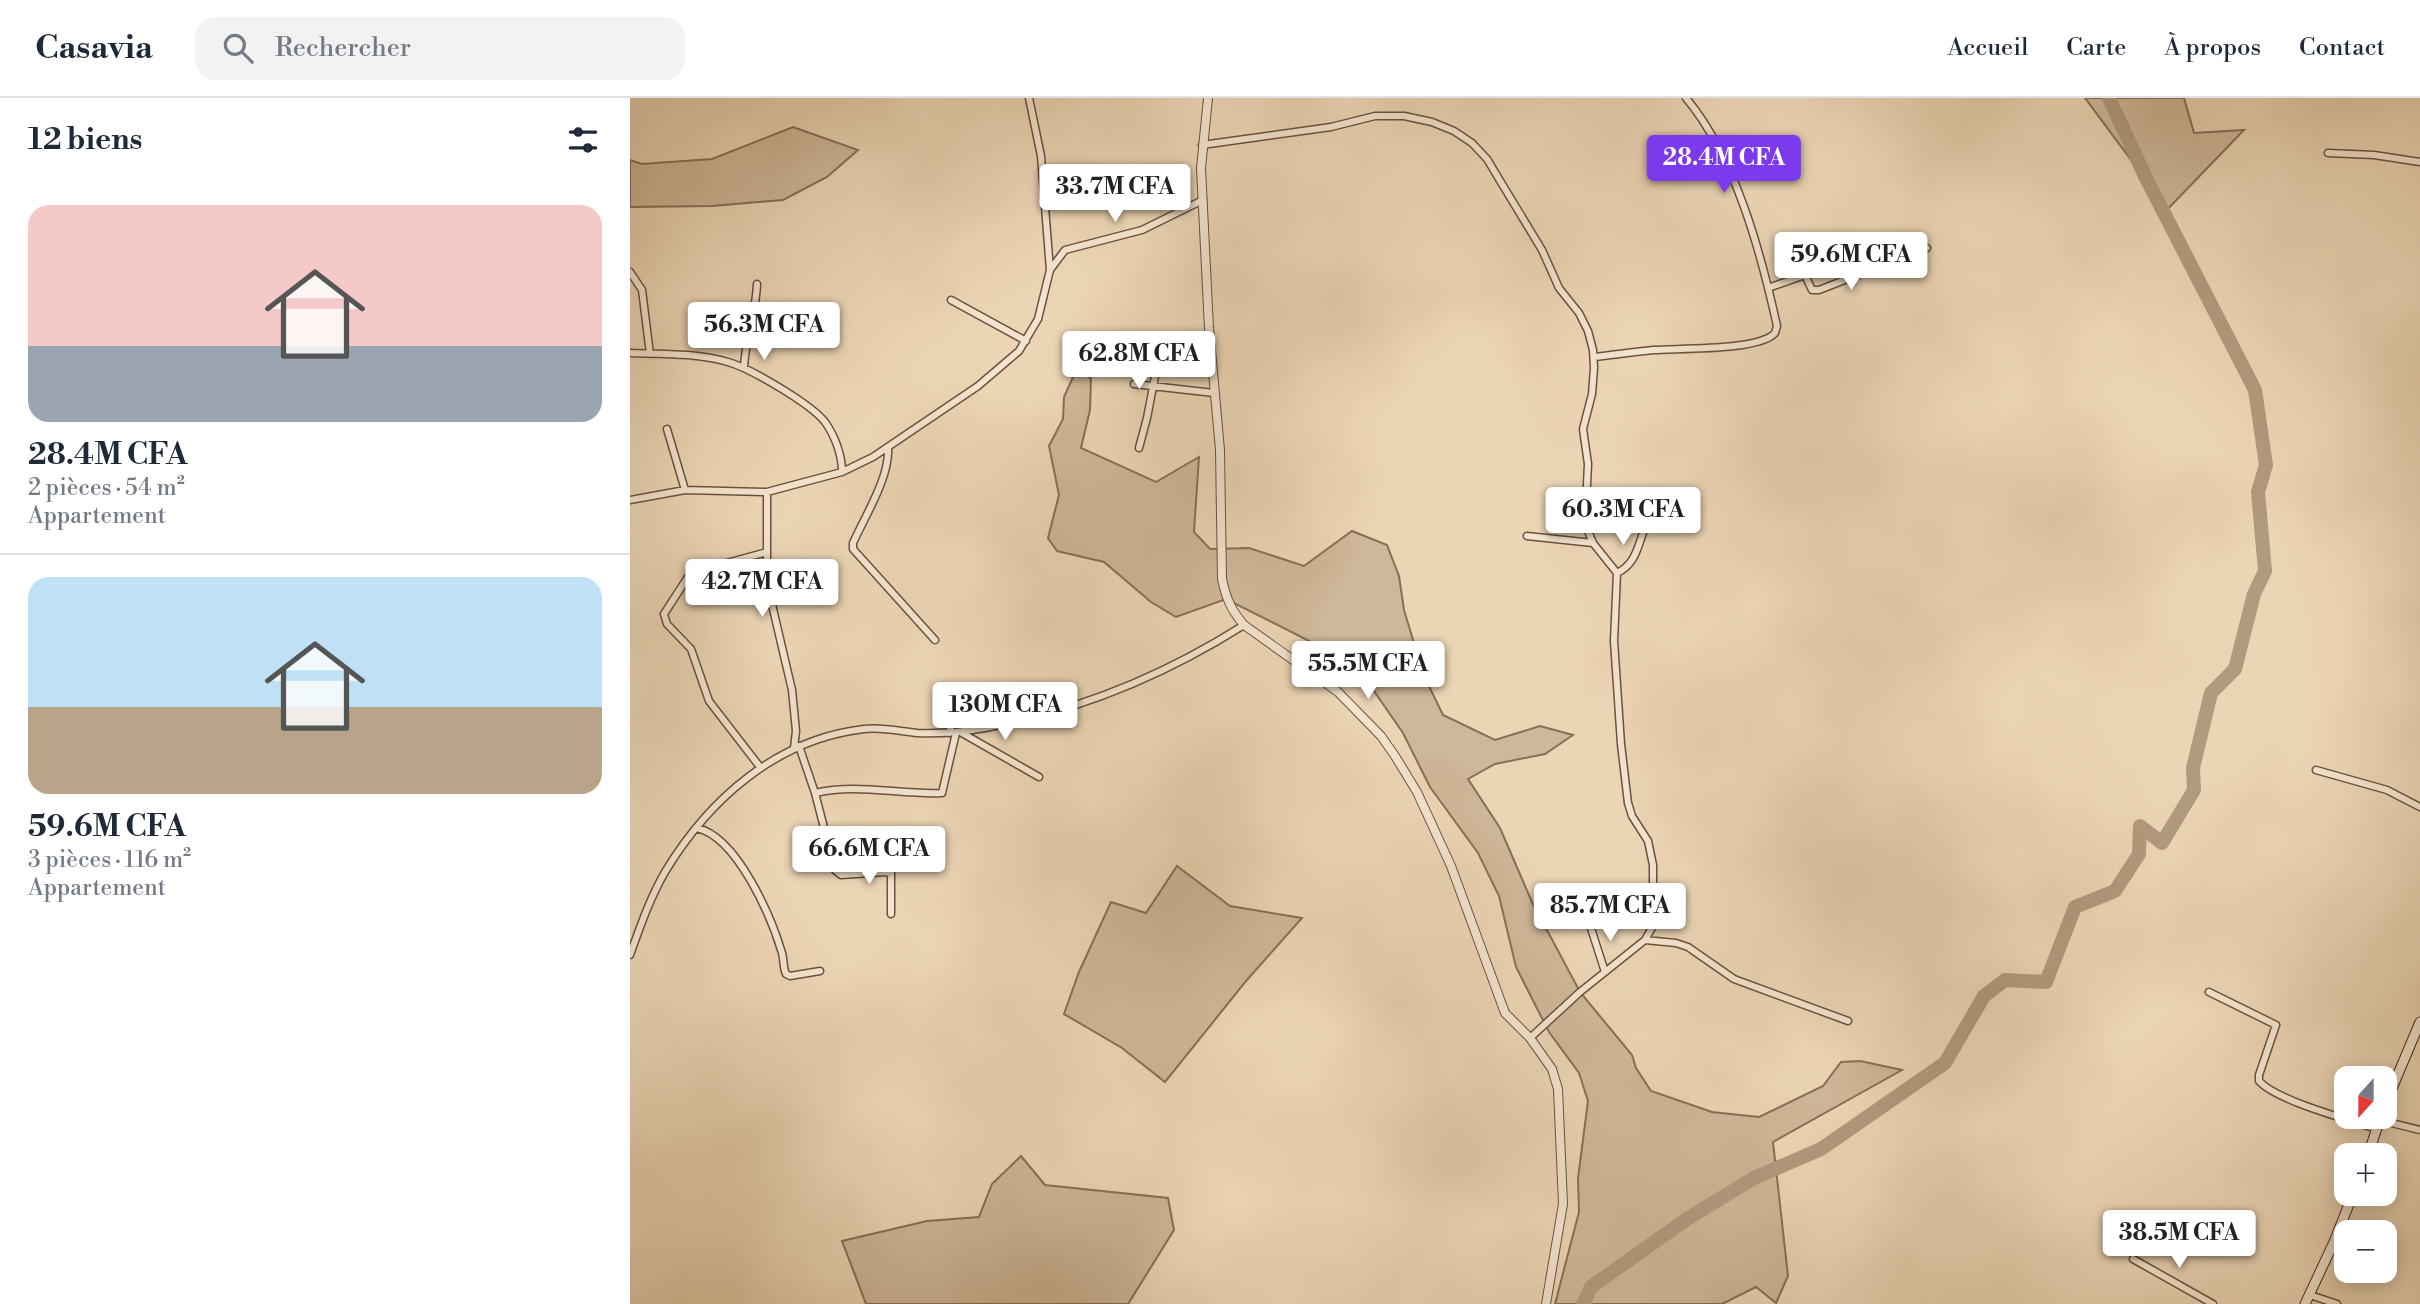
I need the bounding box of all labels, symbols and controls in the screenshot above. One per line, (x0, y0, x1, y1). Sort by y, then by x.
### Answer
search box (195, 17, 685, 80)
text: Casavia (35, 28, 153, 69)
icon: search (219, 29, 257, 67)
text: Rechercher (275, 32, 411, 64)
text: Accueil (1947, 33, 2028, 63)
text: Carte (2066, 33, 2126, 63)
text: À propos (2164, 33, 2261, 63)
text: Contact (2299, 33, 2385, 63)
text: 12 biens (28, 121, 142, 159)
icon: filters (564, 121, 602, 159)
pin: 28.4M CFA (1644, 136, 1804, 195)
text: 28.4M CFA (1663, 144, 1785, 172)
pin: 33.7M CFA (1035, 164, 1195, 224)
text: 33.7M CFA (1055, 173, 1175, 201)
pin: 59.6M CFA (1771, 232, 1931, 292)
text: 59.6M CFA (1790, 241, 1912, 269)
icon: home (252, 251, 378, 377)
pin: 56.3M CFA (684, 302, 844, 362)
text: 56.3M CFA (704, 311, 824, 339)
pin: 62.8M CFA (1059, 331, 1219, 391)
text: 62.8M CFA (1078, 340, 1200, 368)
text: 28.4M CFA (28, 436, 188, 474)
text: 2 pièces · 54 m² (28, 474, 185, 502)
pin: 60.3M CFA (1543, 488, 1703, 547)
text: 60.3M CFA (1562, 496, 1684, 524)
text: Appartement (28, 502, 166, 530)
pin: 42.7M CFA (682, 560, 842, 619)
text: 42.7M CFA (701, 568, 823, 596)
icon: home (252, 623, 378, 749)
pin: 55.5M CFA (1288, 642, 1448, 701)
text: 55.5M CFA (1308, 650, 1428, 678)
pin: 130M CFA (933, 682, 1077, 742)
text: 130M CFA (948, 691, 1062, 719)
text: 59.6M CFA (28, 808, 186, 846)
pin: 66.6M CFA (789, 826, 949, 886)
text: 66.6M CFA (808, 835, 930, 863)
text: 3 pièces · 116 m² (28, 846, 191, 874)
text: Appartement (28, 874, 166, 902)
pin: 85.7M CFA (1530, 884, 1690, 943)
text: 85.7M CFA (1550, 892, 1670, 920)
north arrow (2334, 1066, 2398, 1129)
map controls (2334, 1066, 2397, 1283)
button: + (2334, 1143, 2397, 1206)
pin: 38.5M CFA (2099, 1210, 2259, 1270)
text: 38.5M CFA (2119, 1219, 2239, 1247)
button: − (2334, 1220, 2397, 1283)

